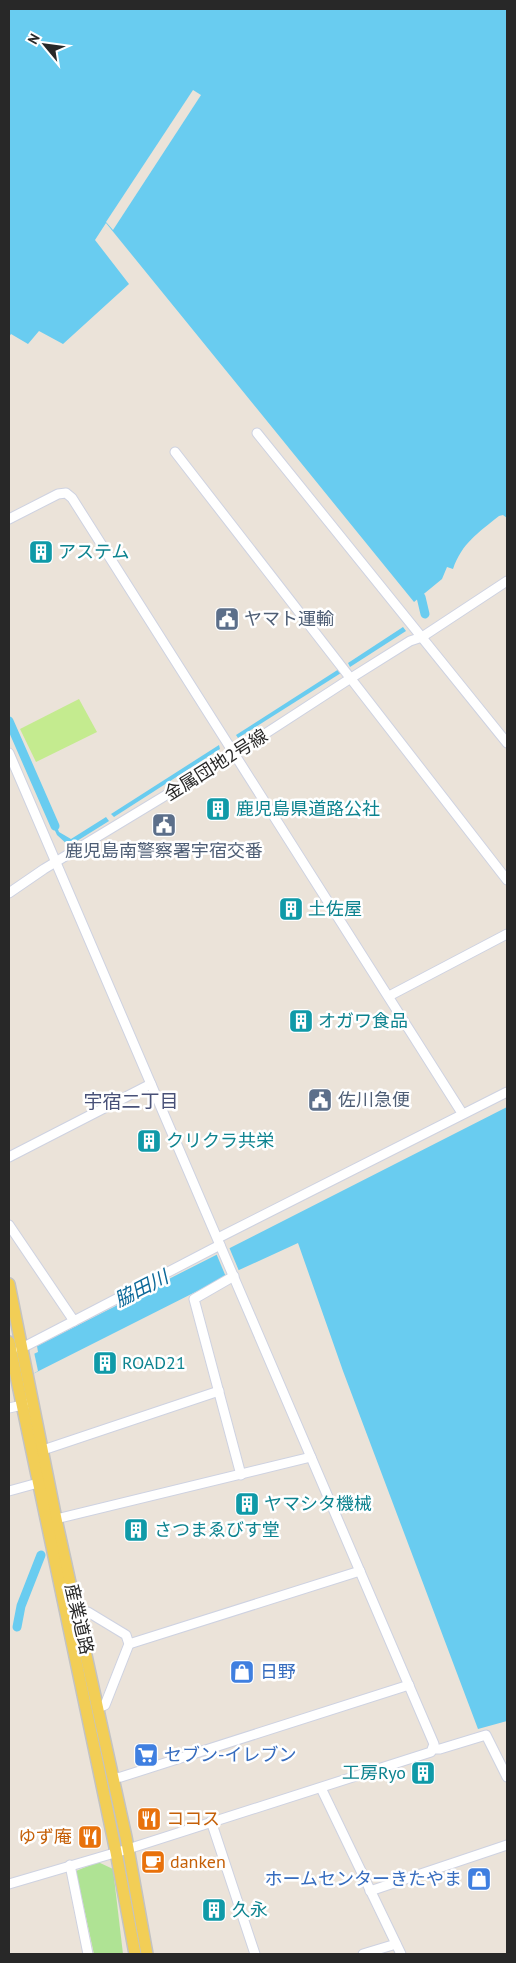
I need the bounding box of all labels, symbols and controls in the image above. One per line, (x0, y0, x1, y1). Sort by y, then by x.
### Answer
north arrow (20, 20, 70, 70)
text: N (24, 30, 44, 47)
building icon: アステム (28, 539, 54, 565)
place label: アステム (58, 540, 129, 563)
public building icon: ヤマト運輸 (214, 606, 240, 632)
place label: ヤマト運輸 (244, 607, 334, 630)
street label: 金属団地2号線 (160, 724, 272, 806)
building icon: 鹿児島県道路公社 (205, 796, 231, 822)
place label: 鹿児島県道路公社 (236, 797, 380, 820)
public building icon: 鹿児島南警察署宇宿交番 (151, 812, 177, 838)
place label: 鹿児島南警察署宇宿交番 (65, 839, 263, 862)
building icon: 土佐屋 (278, 896, 304, 922)
place label: 土佐屋 (308, 897, 362, 920)
building icon: オガワ食品 (288, 1008, 314, 1034)
place label: オガワ食品 (318, 1009, 408, 1032)
public building icon: 佐川急便 (307, 1087, 333, 1113)
place label: 佐川急便 (338, 1088, 410, 1111)
district label: 宇宿二丁目 (83, 1089, 179, 1113)
building icon: クリクラ共栄 (136, 1128, 162, 1154)
place label: クリクラ共栄 (166, 1129, 274, 1152)
water label: 脇田川 (110, 1263, 174, 1312)
building icon: ROAD21 (92, 1350, 118, 1376)
place label: ROAD21 (122, 1351, 186, 1374)
building icon: ヤマシタ機械 (234, 1491, 260, 1517)
place label: ヤマシタ機械 (264, 1492, 372, 1515)
building icon: さつまゑびす堂 (123, 1517, 149, 1543)
place label: さつまゑびす堂 (154, 1518, 280, 1541)
street label: 産業道路 (60, 1581, 99, 1657)
shop icon: 日野 (229, 1659, 255, 1685)
place label: 日野 (260, 1660, 296, 1683)
supermarket icon: セブン-イレブン (133, 1742, 159, 1768)
place label: セブン-イレブン (164, 1743, 296, 1766)
building icon: 工房Ryo (410, 1760, 436, 1786)
place label: 工房Ryo (342, 1761, 406, 1784)
restaurant icon: ココス (136, 1806, 162, 1832)
place label: ココス (166, 1807, 220, 1830)
restaurant icon: ゆず庵 (77, 1824, 103, 1850)
place label: ゆず庵 (18, 1825, 72, 1848)
cafe icon: danken (140, 1849, 166, 1875)
place label: danken (170, 1850, 226, 1873)
shop icon: ホームセンターきたやま (466, 1866, 492, 1892)
place label: ホームセンターきたやま (265, 1867, 462, 1890)
building icon: 久永 (201, 1897, 227, 1923)
place label: 久永 (232, 1898, 268, 1921)

